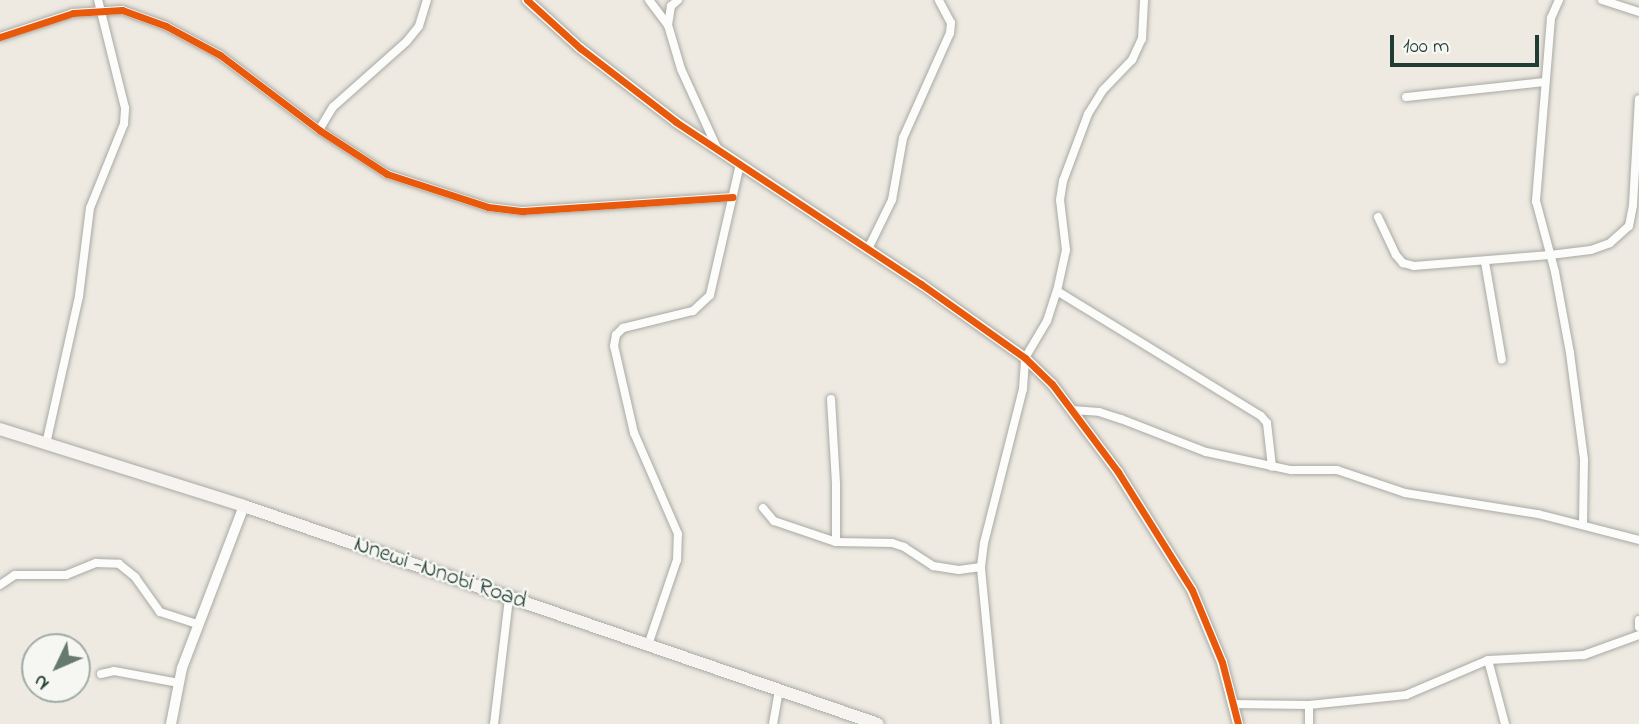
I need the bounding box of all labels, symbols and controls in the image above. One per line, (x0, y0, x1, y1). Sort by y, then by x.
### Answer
scale bar (1394, 21, 1543, 65)
text: 100 m (1403, 32, 1449, 62)
street label: Nnewi -Nnobi Road (350, 531, 530, 617)
north arrow (21, 633, 91, 703)
text: N (28, 668, 56, 696)

